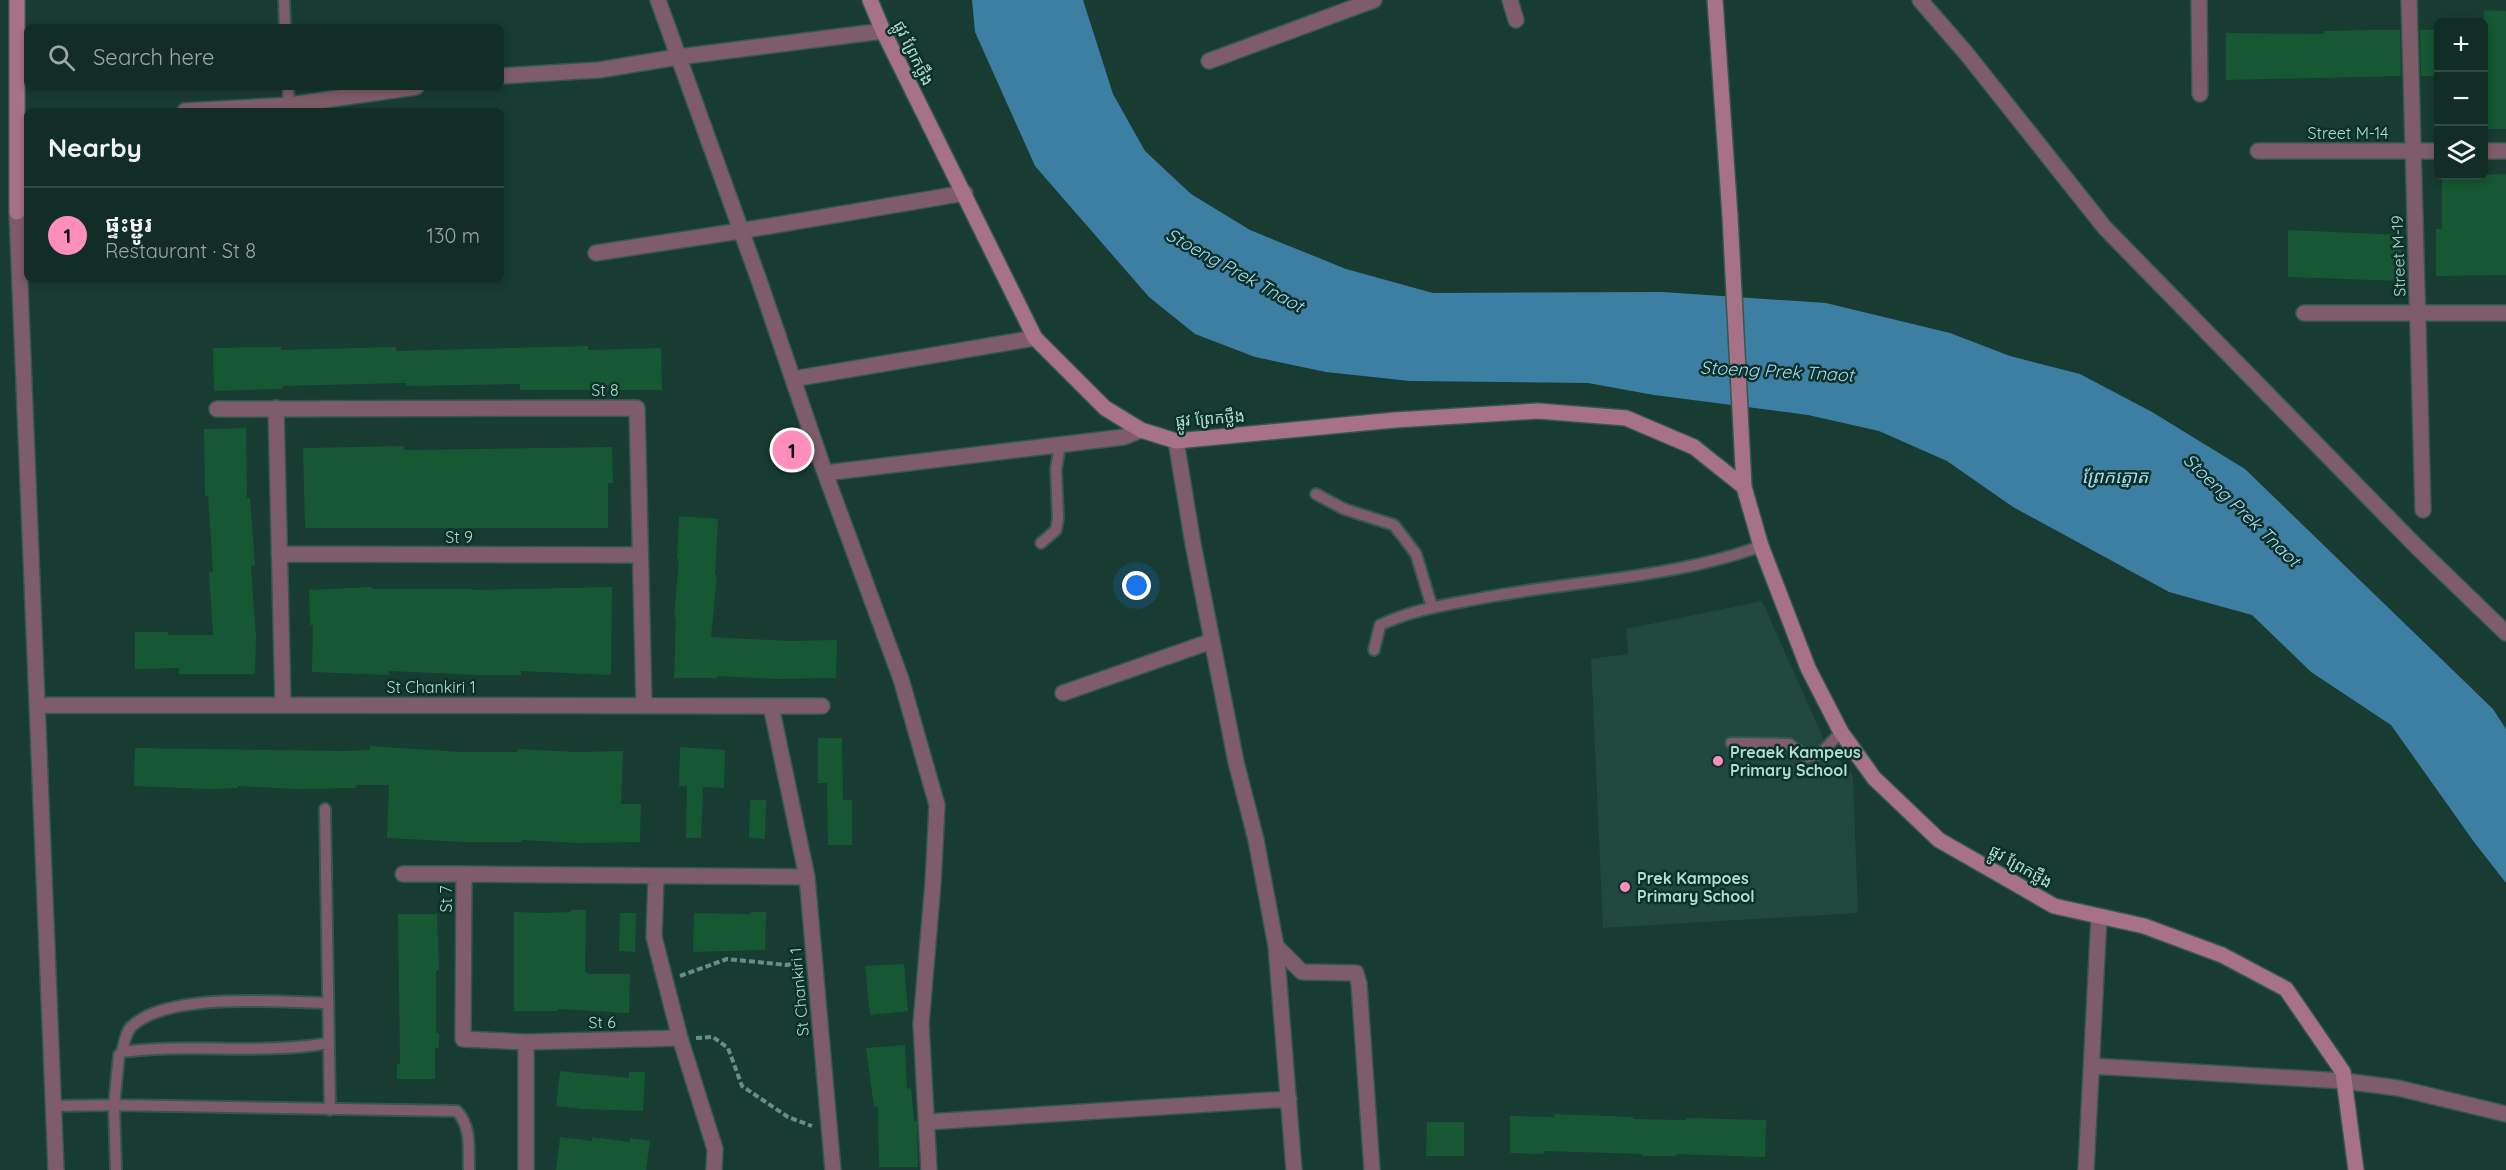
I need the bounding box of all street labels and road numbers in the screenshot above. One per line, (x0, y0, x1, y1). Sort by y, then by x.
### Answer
street label: ផ្លូវ ព្រែកថ្លឹង (885, 17, 939, 91)
street label: Street M-14 (2308, 123, 2388, 143)
street label: Street M-19 (2387, 215, 2409, 297)
street label: St 8 (591, 380, 619, 400)
street label: ផ្លូវ ព្រែកថ្លឹង (1175, 405, 1246, 435)
street label: St 9 (445, 527, 473, 547)
street label: St Chankiri 1 (386, 677, 476, 697)
street label: ផ្លូវ ព្រែកថ្លឹង (1983, 840, 2056, 896)
street label: St 7 (436, 886, 456, 913)
street label: St Chankiri 1 (785, 947, 813, 1037)
street label: St 6 (588, 1012, 616, 1032)

